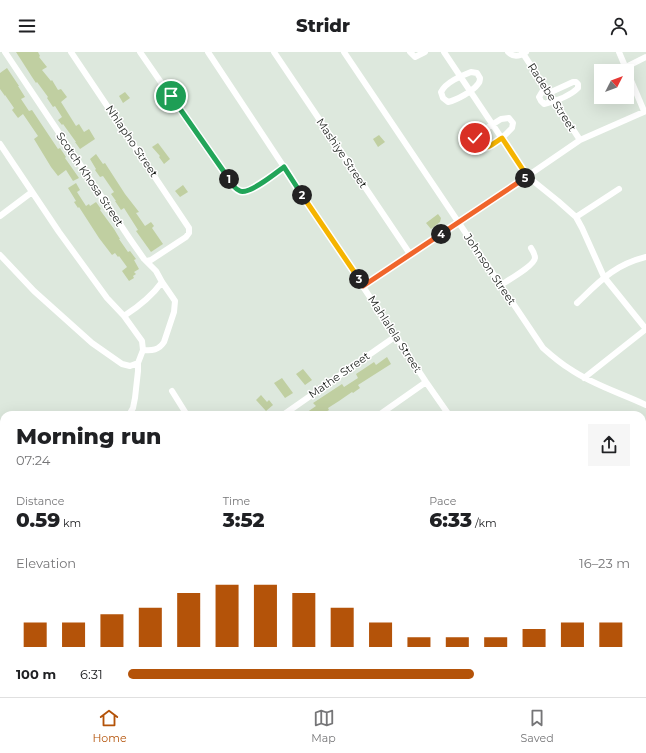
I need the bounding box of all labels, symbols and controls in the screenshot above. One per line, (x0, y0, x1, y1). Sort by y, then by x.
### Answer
icon: menu (16, 15, 38, 37)
text: Stridr (296, 15, 350, 37)
icon: person (608, 15, 630, 37)
street label: Radebe Street (525, 60, 580, 134)
north arrow (594, 64, 634, 104)
map controls (594, 64, 634, 104)
pin (154, 79, 188, 113)
icon: arrive (160, 85, 182, 107)
street label: Nhlapho Street (103, 102, 162, 180)
street label: Mashiye Street (313, 115, 371, 191)
pin (458, 121, 492, 155)
icon: check (464, 127, 486, 149)
street label: Scotch Khosa Street (53, 129, 127, 229)
pin: 5 (515, 168, 535, 188)
pin: 1 (219, 169, 239, 189)
text: 5 (522, 171, 528, 185)
text: 1 (227, 172, 231, 186)
pin: 2 (292, 185, 312, 205)
text: 2 (299, 188, 305, 202)
pin: 4 (431, 224, 451, 244)
text: 4 (437, 227, 445, 241)
street label: Johnson Street (460, 230, 519, 308)
pin: 3 (349, 269, 369, 289)
text: 3 (356, 272, 362, 286)
street label: Mahlalela Street (365, 293, 425, 376)
street label: Mathe Street (306, 348, 373, 401)
text: Morning run (16, 423, 161, 450)
button: share (588, 424, 630, 466)
text: 07:24 (16, 452, 50, 468)
text: Distance (16, 494, 64, 508)
text: Time (223, 494, 250, 508)
text: Pace (429, 494, 456, 508)
text: 0.59 (16, 508, 60, 532)
text: 3:52 (223, 508, 264, 532)
text: 6:33 (429, 508, 472, 532)
text: km (60, 516, 81, 530)
text: /km (472, 516, 497, 530)
text: Elevation (16, 555, 76, 571)
text: 16–23 m (579, 555, 630, 571)
text: 100 m (16, 666, 56, 682)
text: 6:31 (80, 666, 103, 682)
tab: Home (92, 707, 127, 745)
tab: Map (311, 707, 336, 745)
tab: Saved (521, 707, 554, 745)

